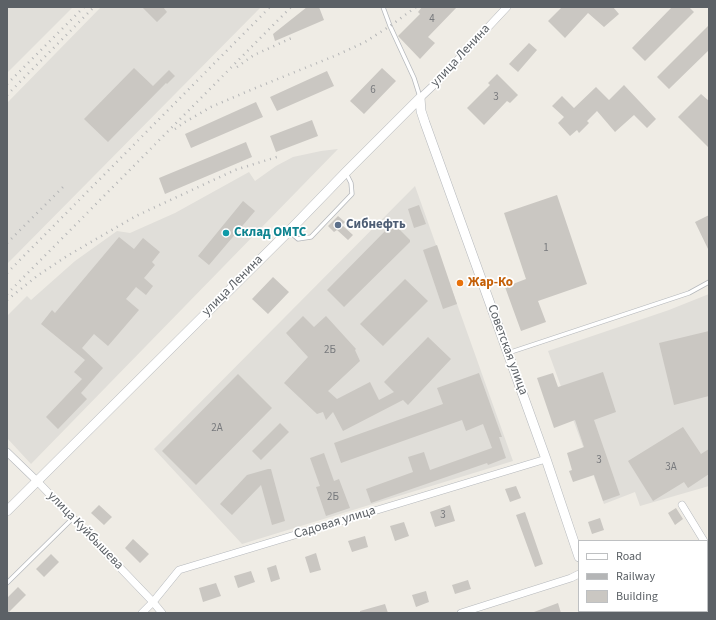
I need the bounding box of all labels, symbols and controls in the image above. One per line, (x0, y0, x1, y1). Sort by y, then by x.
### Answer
house number: 4 (429, 13, 435, 27)
street label: улица Ленина (428, 21, 494, 91)
house number: 6 (370, 84, 376, 98)
house number: 3 (493, 91, 499, 105)
place label: Сибнефть (346, 217, 406, 233)
marker: Сибнефть (333, 220, 343, 230)
place label: Склад ОМТС (234, 225, 306, 241)
marker: Склад ОМТС (221, 228, 231, 238)
house number: 1 (543, 242, 549, 256)
street label: улица Ленина (199, 252, 267, 320)
place label: Жар-Ко (468, 275, 513, 291)
marker: Жар-Ко (455, 278, 465, 288)
street label: Советская улица (483, 303, 531, 397)
house number: 2Б (324, 344, 336, 358)
house number: 2А (211, 422, 223, 436)
house number: 3 (596, 454, 602, 468)
house number: 3А (665, 461, 677, 475)
street label: улица Куйбышева (44, 489, 126, 573)
house number: 2Б (327, 491, 339, 505)
street label: Садовая улица (292, 503, 378, 543)
house number: 3 (440, 509, 446, 523)
legend (578, 540, 708, 612)
text: Road (616, 548, 642, 565)
text: Railway (616, 568, 655, 585)
text: Building (616, 588, 658, 605)

